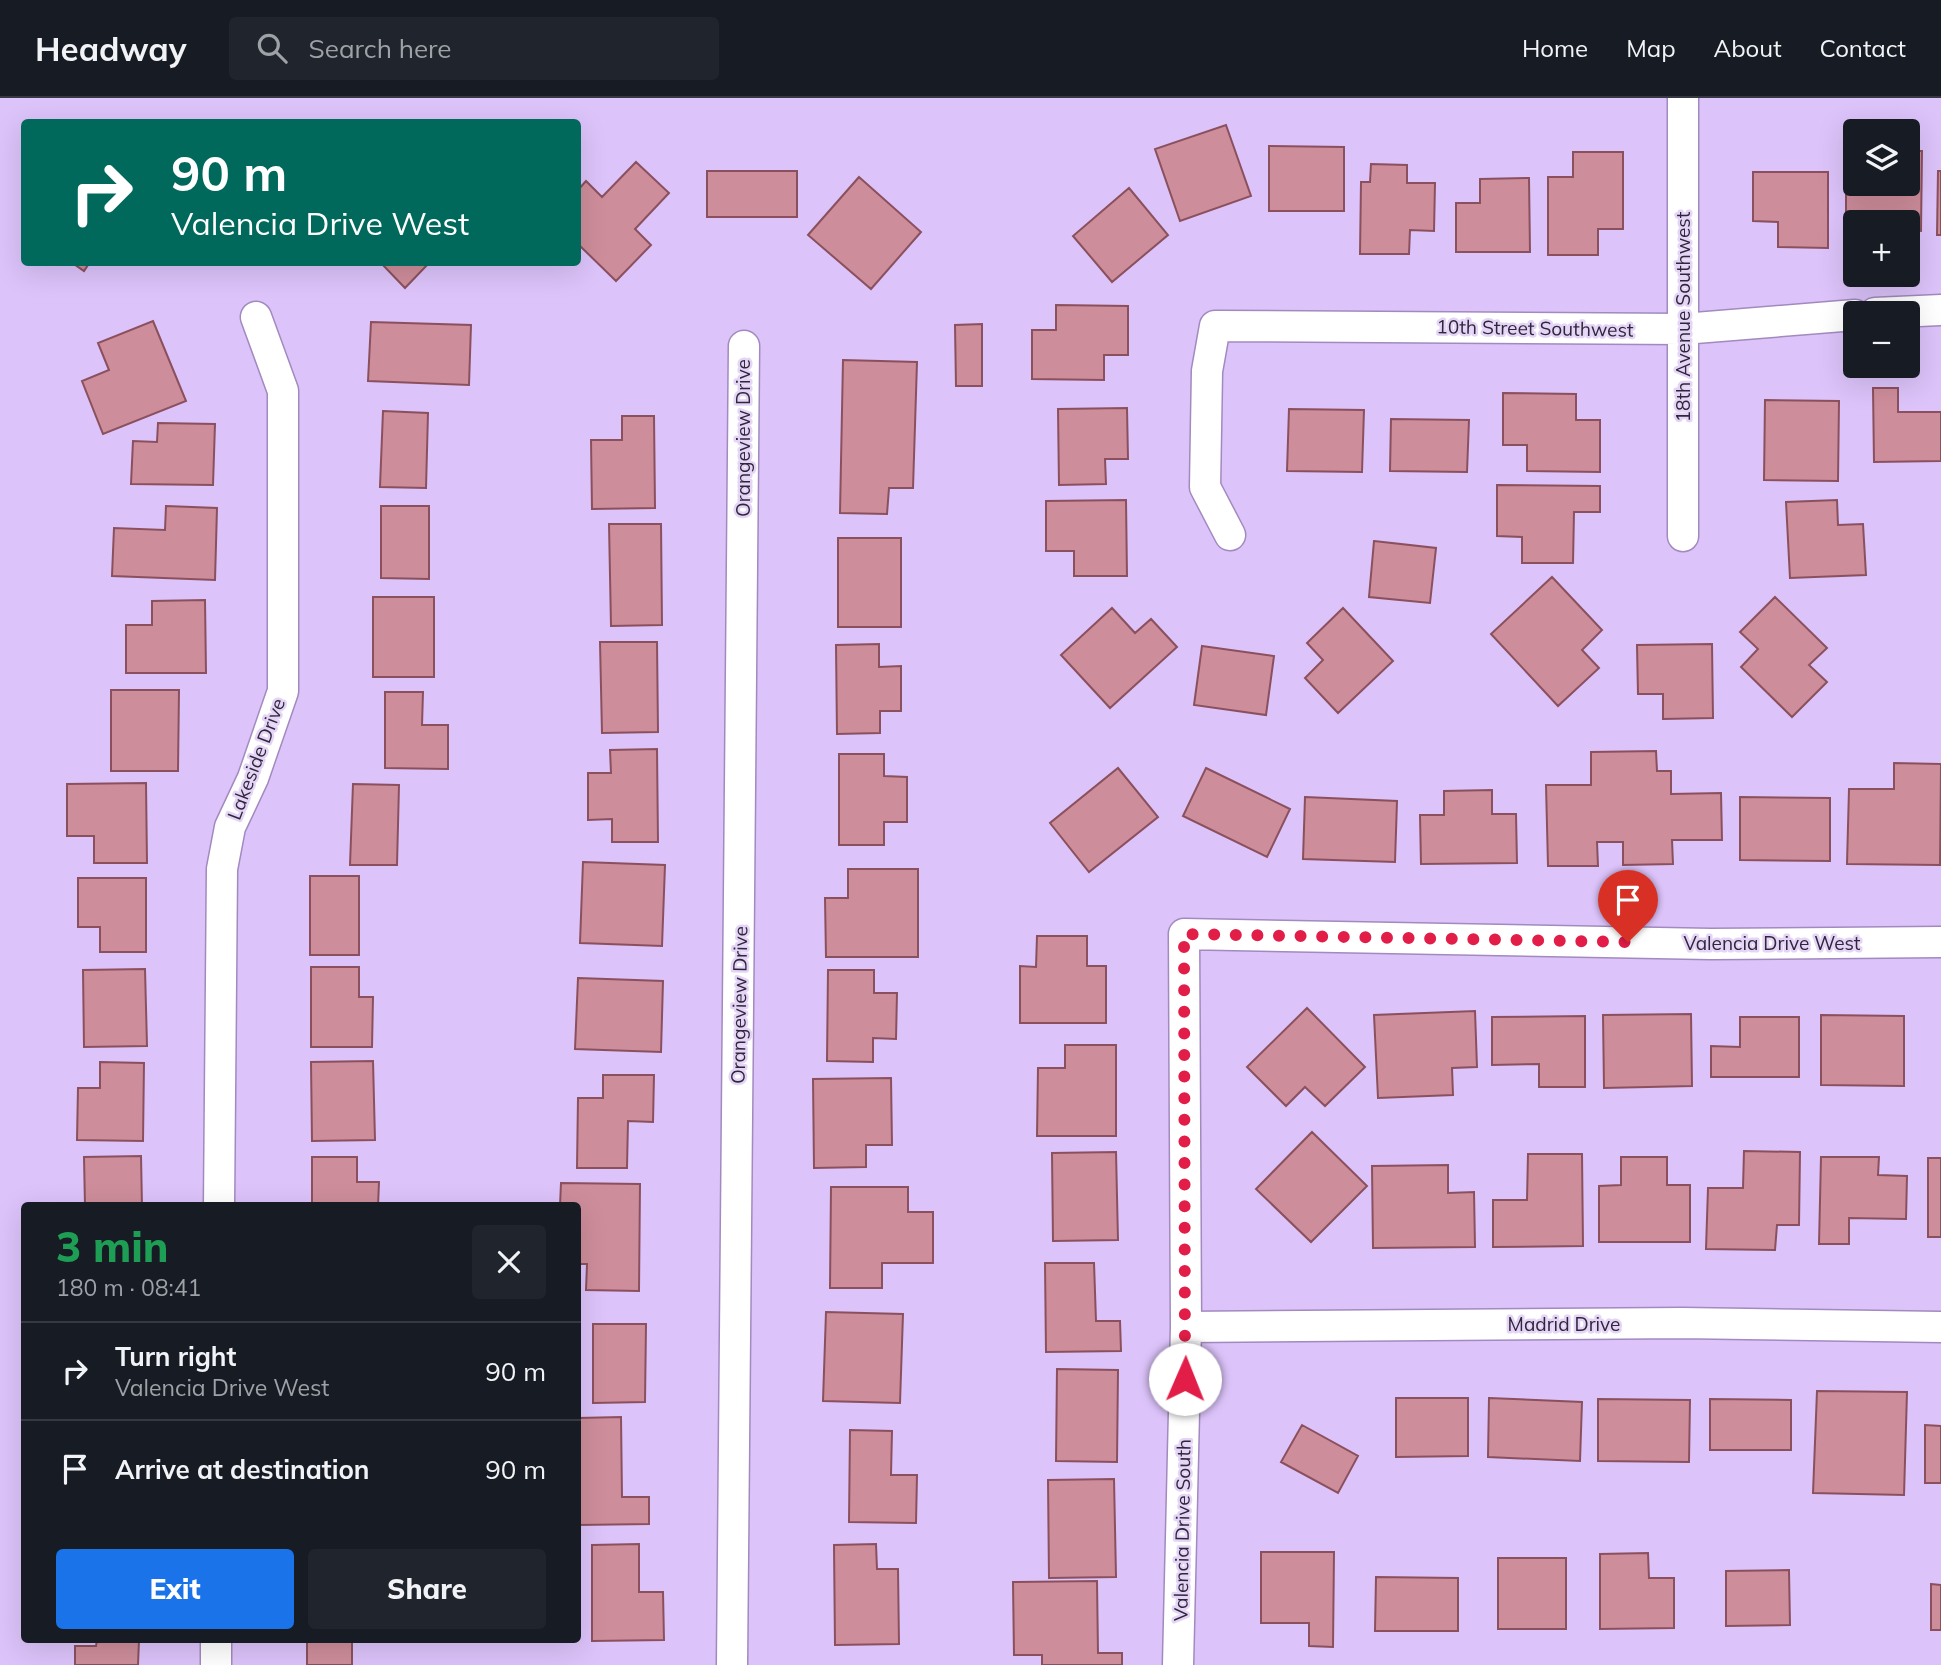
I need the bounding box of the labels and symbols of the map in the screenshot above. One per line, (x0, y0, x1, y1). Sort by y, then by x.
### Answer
street label: 18th Avenue Southwest (1671, 211, 1695, 422)
street label: 10th Street Southwest (1436, 314, 1634, 342)
street label: Orangeview Drive (731, 359, 755, 517)
street label: Lakeside Drive (222, 695, 290, 823)
pin (1598, 870, 1658, 942)
street label: Orangeview Drive (726, 926, 752, 1084)
street label: Valencia Drive West (1683, 931, 1861, 955)
street label: Madrid Drive (1508, 1312, 1620, 1336)
position arrow (1148, 1342, 1222, 1416)
street label: Valencia Drive South (1168, 1439, 1196, 1621)

